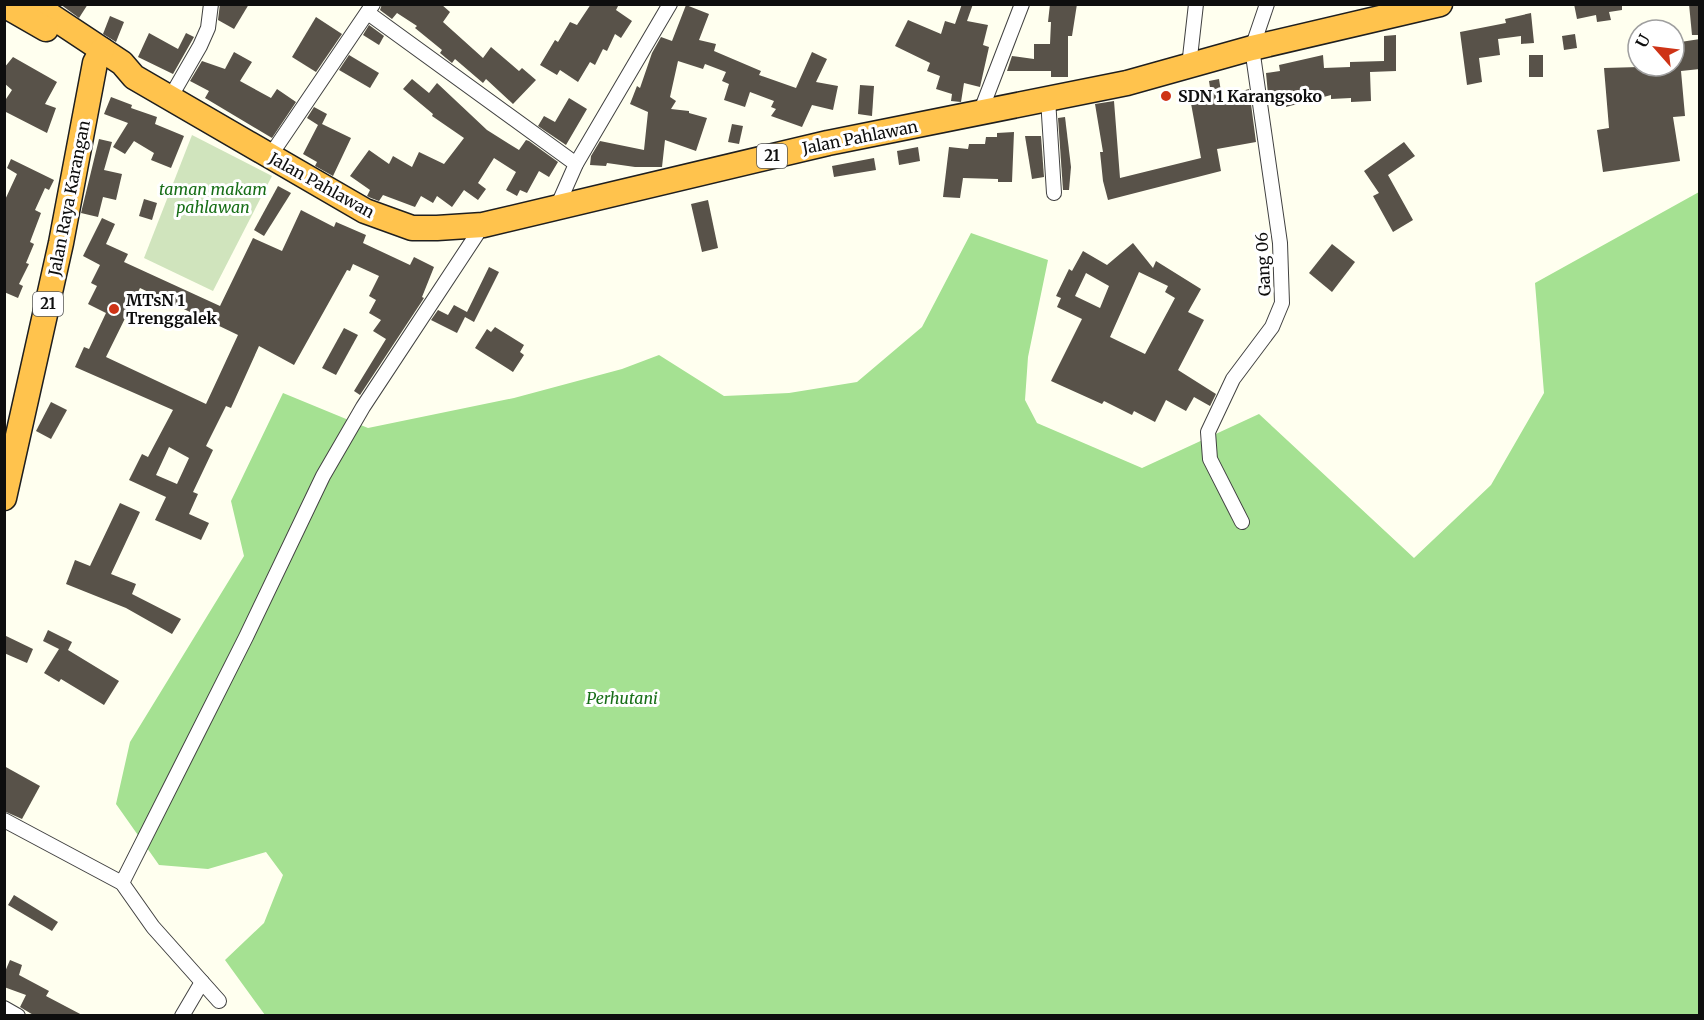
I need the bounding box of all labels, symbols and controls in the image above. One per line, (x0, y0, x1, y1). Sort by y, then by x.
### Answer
north arrow (1626, 18, 1686, 78)
text: U (1631, 31, 1654, 51)
place label: SDN 1 Karangsoko (1178, 86, 1323, 106)
marker: SDN 1 Karangsoko (1159, 89, 1173, 103)
street label: Jalan Pahlawan (800, 116, 920, 158)
street label: Jalan Raya Karangan (44, 118, 94, 278)
road number: 21 (757, 144, 787, 168)
street label: Jalan Pahlawan (265, 147, 378, 222)
park label: taman makam pahlawan (159, 179, 267, 217)
street label: Gang 06 (1251, 231, 1275, 296)
place label: MTsN 1 Trenggalek (126, 290, 218, 328)
road number: 21 (33, 292, 63, 316)
marker: MTsN 1 Trenggalek (107, 302, 121, 316)
park label: Perhutani (586, 688, 658, 708)

